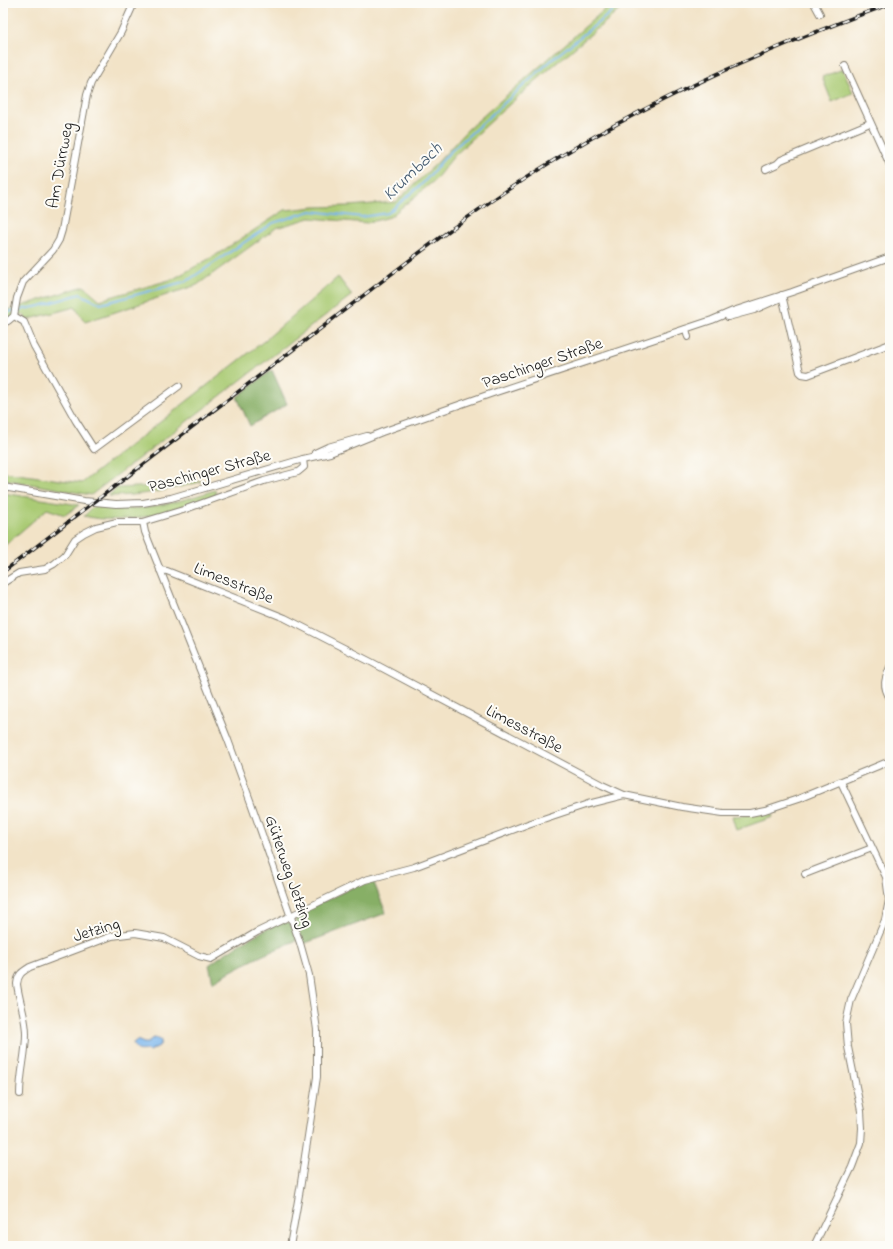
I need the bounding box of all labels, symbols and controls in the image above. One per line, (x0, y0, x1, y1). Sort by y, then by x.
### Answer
street label: Am Dürrweg (41, 120, 82, 211)
water label: Krumbach (378, 137, 449, 208)
street label: Paschinger Straße (479, 331, 607, 398)
street label: Paschinger Straße (145, 443, 274, 502)
street label: Limesstraße (190, 556, 277, 611)
street label: Limesstraße (481, 699, 568, 760)
street label: Güterweg Jetzing (256, 812, 320, 932)
street label: Jetzing (70, 911, 124, 951)

